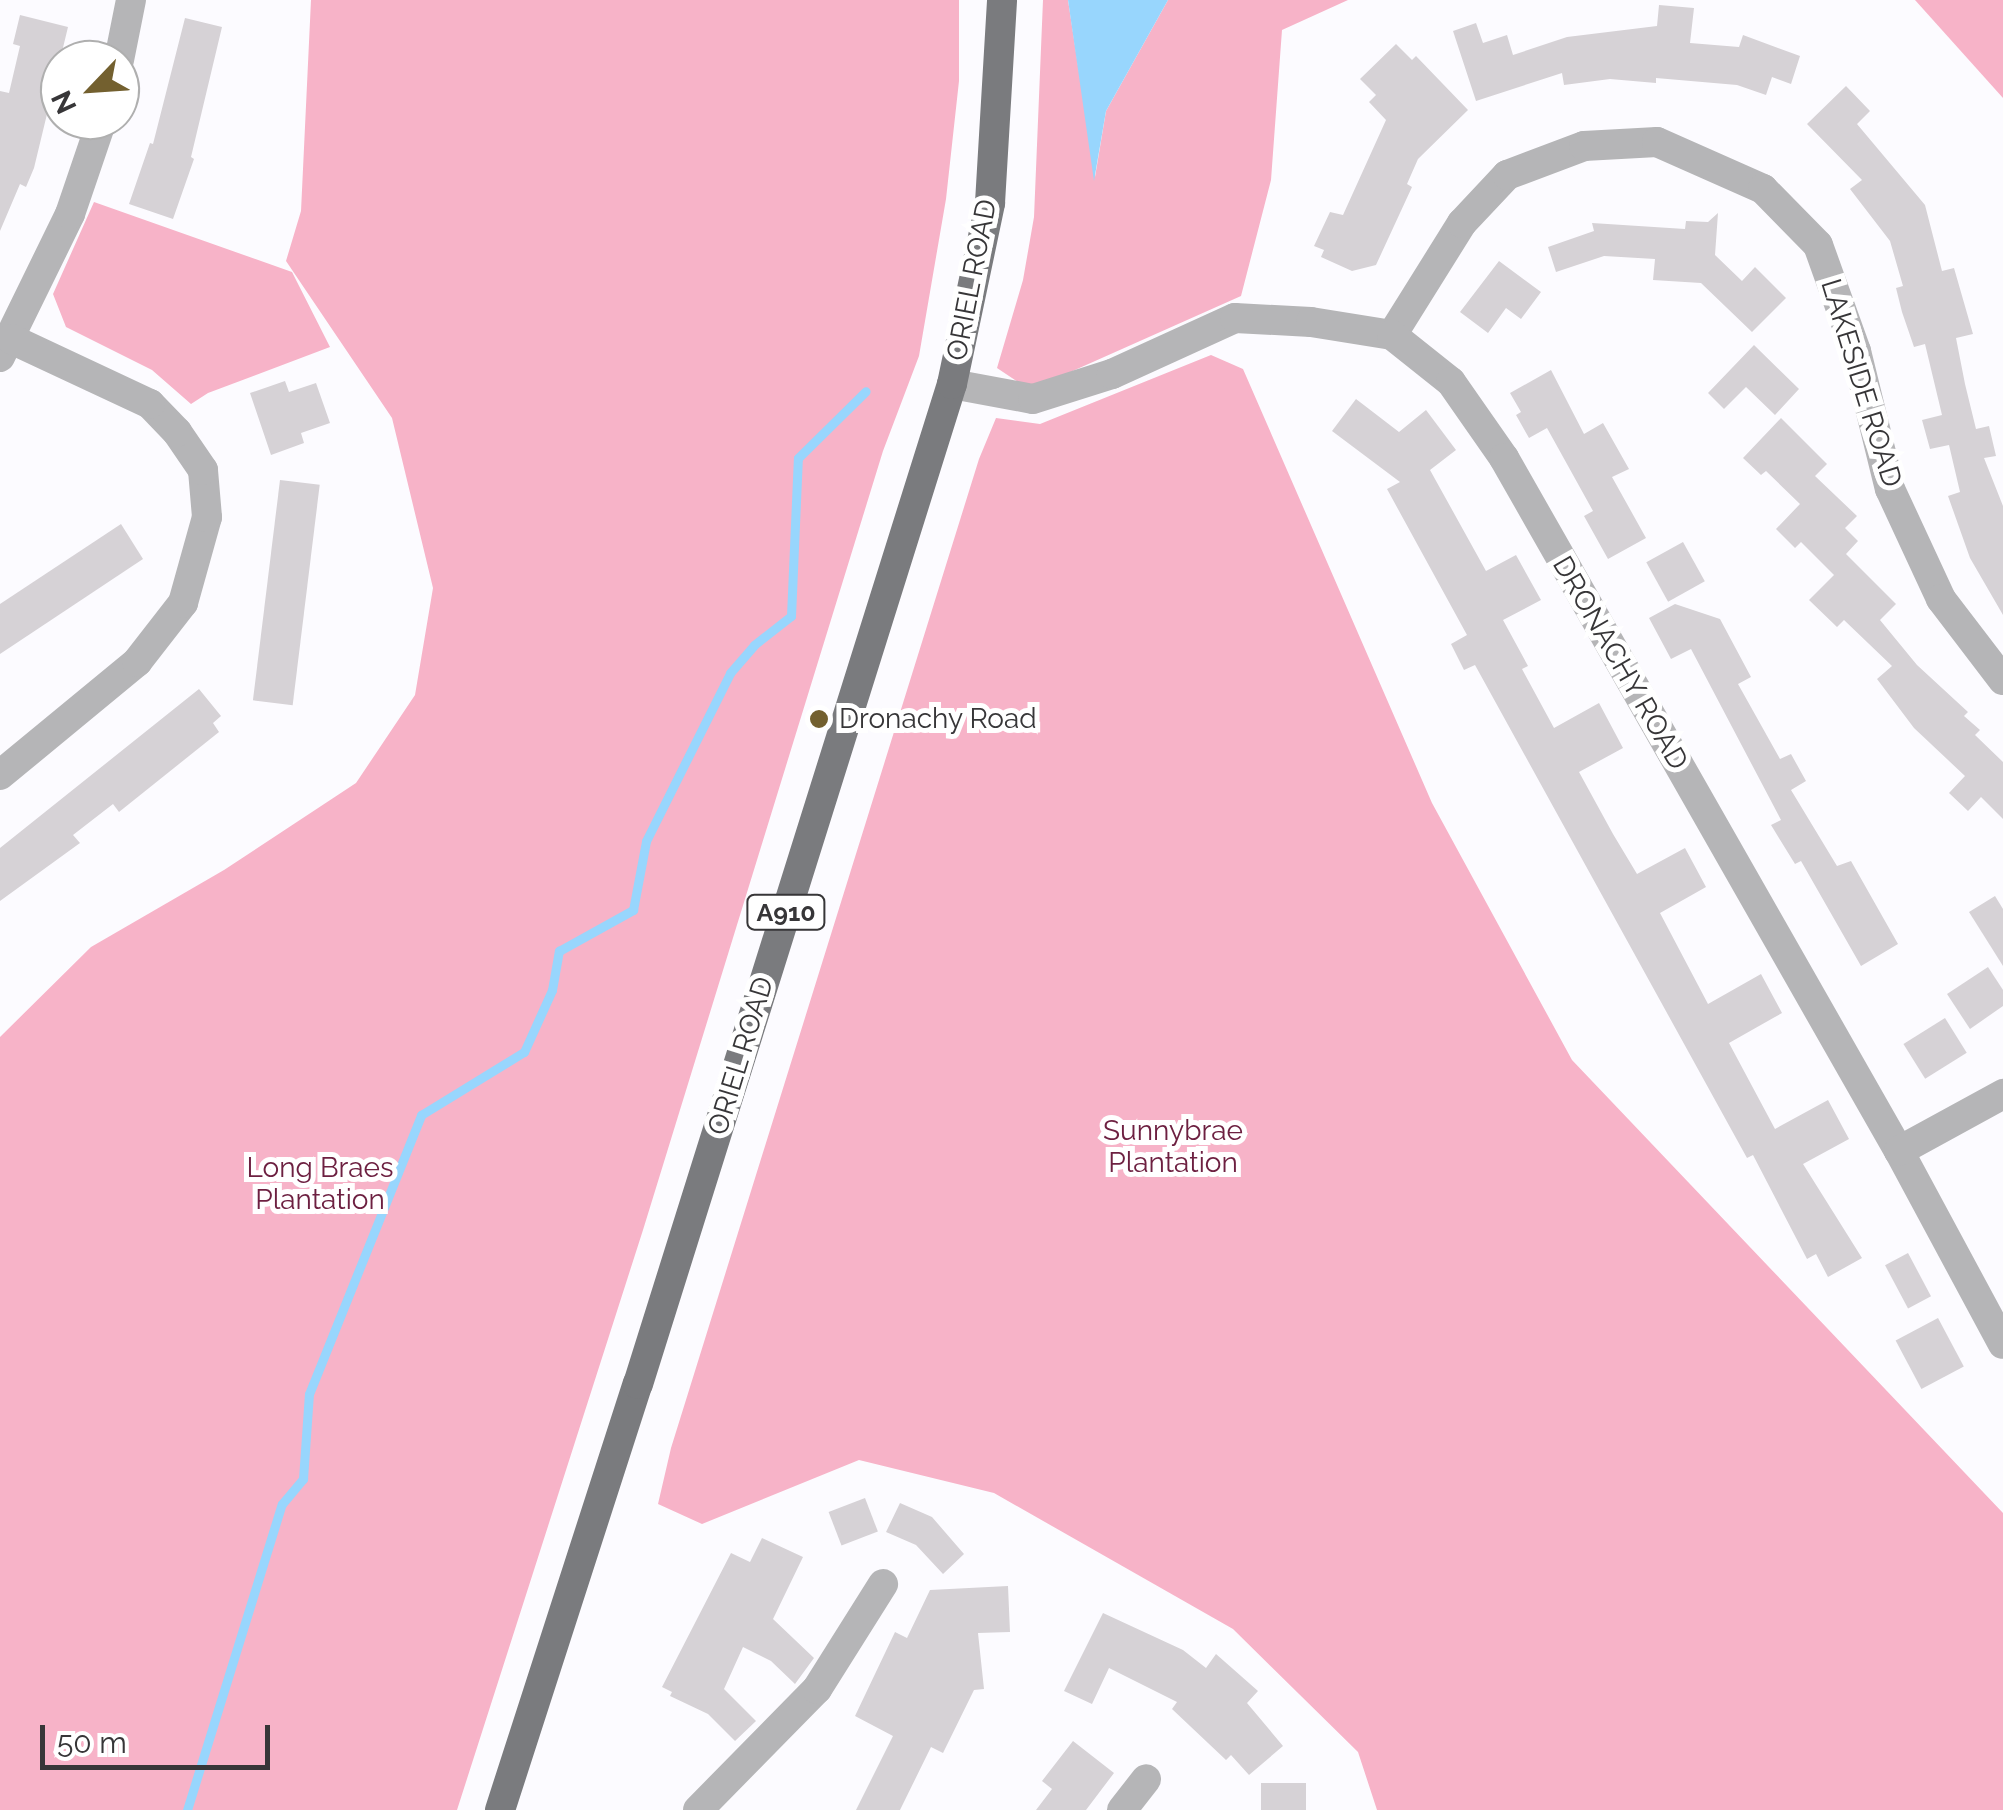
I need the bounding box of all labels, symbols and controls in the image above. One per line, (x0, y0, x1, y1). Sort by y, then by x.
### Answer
north arrow (40, 40, 140, 140)
text: N (45, 85, 84, 119)
street label: ORIEL ROAD (940, 196, 1004, 364)
street label: LAKESIDE ROAD (1813, 275, 1909, 491)
street label: DRONACHY ROAD (1545, 550, 1695, 776)
place label: Dronachy Road (839, 702, 1037, 736)
marker: Dronachy Road (808, 708, 830, 730)
road number: A910 (746, 892, 826, 932)
street label: ORIEL ROAD (701, 973, 781, 1139)
park label: Sunnybrae Plantation (1103, 1114, 1243, 1180)
park label: Long Braes Plantation (246, 1151, 394, 1217)
scale bar (45, 1705, 275, 1767)
text: 50 m (57, 1725, 127, 1760)

